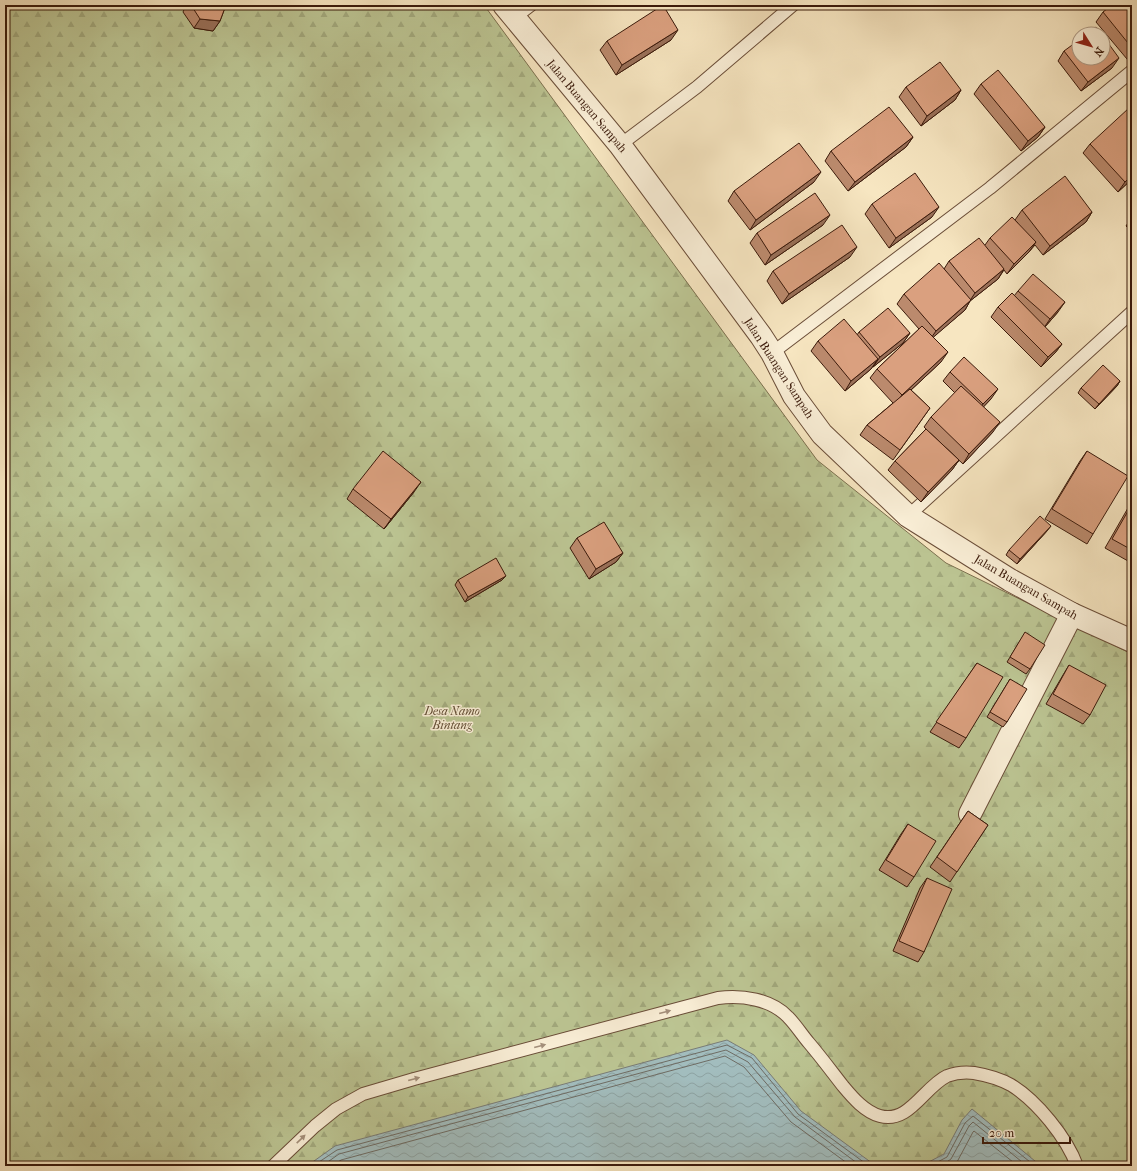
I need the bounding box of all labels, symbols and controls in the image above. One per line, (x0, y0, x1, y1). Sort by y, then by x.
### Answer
north arrow (1071, 26, 1111, 66)
text: N (1090, 44, 1106, 59)
street label: Jalan Buangan Sampah (543, 56, 630, 156)
street label: Jalan Buangan Sampah (741, 314, 817, 421)
street label: Jalan Buangan Sampah (971, 551, 1081, 623)
park label: Desa Namo Bintang (423, 704, 480, 732)
one-way arrow (660, 1009, 672, 1015)
one-way arrow (534, 1042, 546, 1048)
one-way arrow (409, 1076, 421, 1082)
scale bar (983, 1119, 1070, 1145)
text: 20 m (989, 1126, 1014, 1140)
one-way arrow (297, 1135, 306, 1144)

